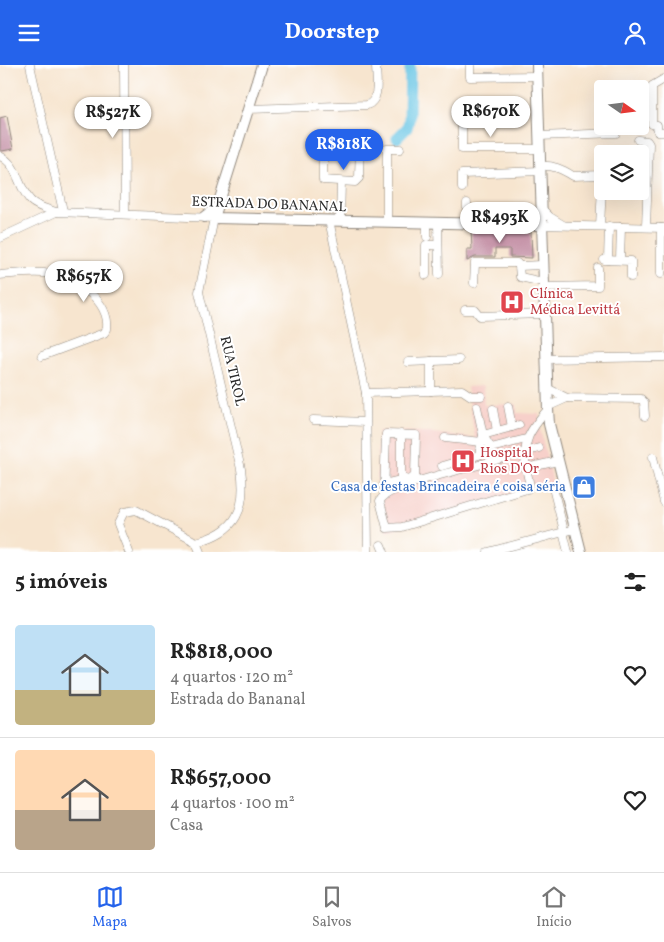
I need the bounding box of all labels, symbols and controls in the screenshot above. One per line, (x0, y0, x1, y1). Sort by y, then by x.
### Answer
text: Doorstep (285, 17, 379, 48)
icon: menu (15, 19, 43, 47)
icon: person (621, 19, 649, 47)
north arrow (594, 80, 649, 135)
map controls (594, 80, 649, 200)
pin: R$670K (450, 95, 532, 138)
pin: R$527K (72, 97, 154, 139)
text: R$670K (462, 101, 520, 123)
text: R$527K (85, 102, 141, 124)
pin: R$818K (303, 129, 385, 171)
text: R$818K (316, 134, 372, 156)
button: layers (594, 145, 649, 200)
street label: ESTRADA DO BANANAL (191, 193, 347, 217)
pin: R$493K (459, 201, 541, 244)
text: R$493K (471, 207, 529, 229)
pin: R$657K (43, 261, 125, 303)
text: R$657K (56, 266, 112, 288)
place label: Clínica Médica Levittá (530, 285, 620, 320)
hospital icon: Clínica Médica Levittá (499, 289, 525, 315)
street label: RUA TIROL (215, 334, 249, 408)
place label: Hospital Rios D'Or (480, 444, 539, 479)
hospital icon: Hospital Rios D'Or (450, 448, 476, 474)
shop icon: Casa de festas Brincadeira é coisa séria (571, 474, 597, 500)
place label: Casa de festas Brincadeira é coisa séria (331, 478, 566, 497)
text: 5 imóveis (15, 568, 108, 597)
icon: filters (621, 568, 649, 596)
text: R$818,000 (170, 638, 273, 667)
icon: home (55, 645, 115, 705)
icon: heart (621, 661, 649, 689)
text: 4 quartos · 120 m² (170, 667, 293, 689)
text: Estrada do Bananal (170, 689, 305, 711)
text: R$657,000 (170, 764, 271, 793)
icon: home (55, 770, 115, 830)
icon: heart (621, 786, 649, 814)
text: 4 quartos · 100 m² (170, 793, 295, 815)
text: Casa (170, 815, 203, 837)
tab: Mapa (92, 883, 127, 932)
tab: Salvos (312, 883, 352, 932)
tab: Início (536, 883, 572, 932)

